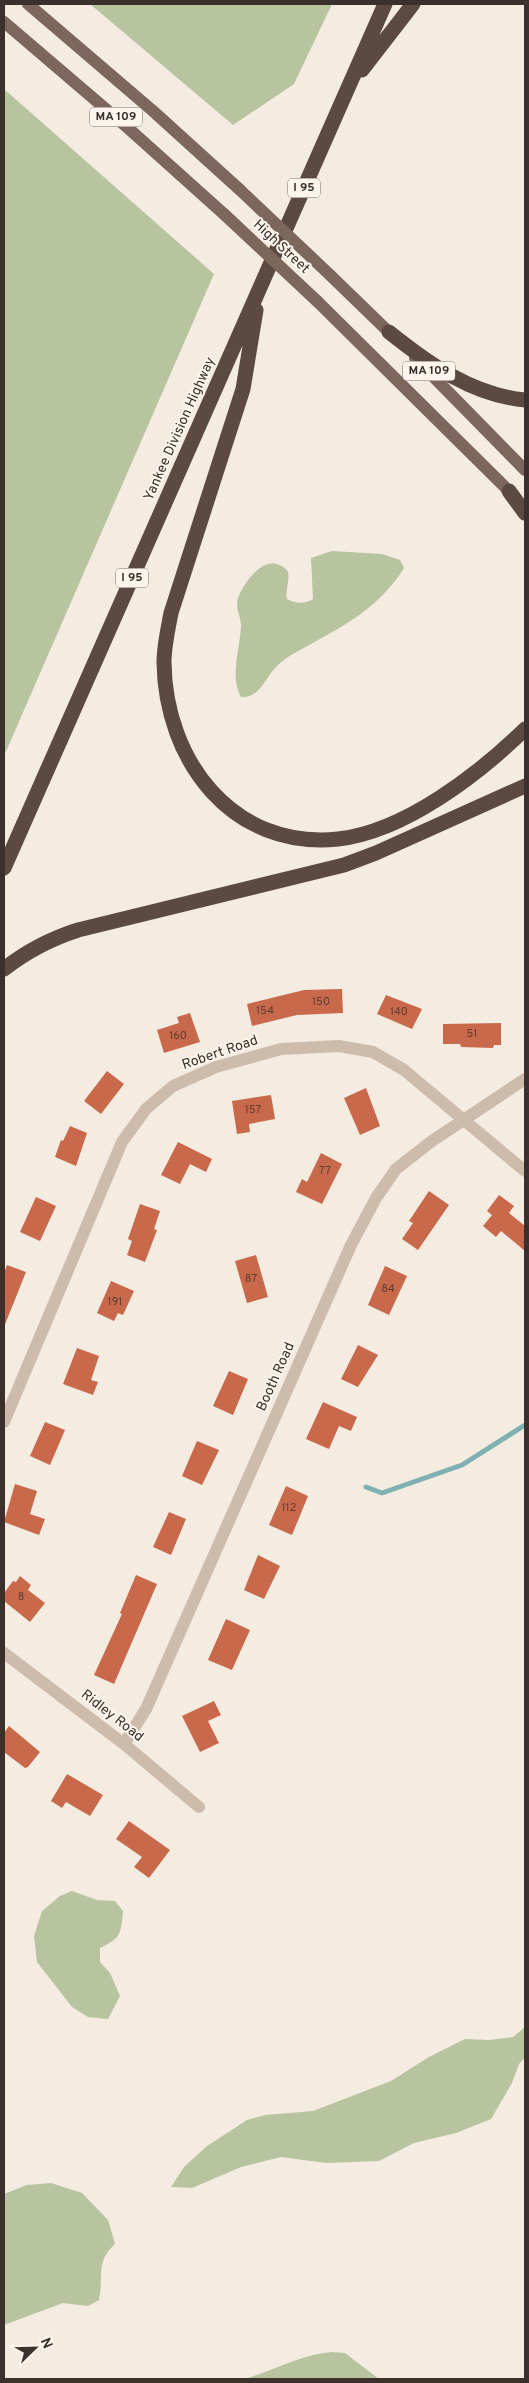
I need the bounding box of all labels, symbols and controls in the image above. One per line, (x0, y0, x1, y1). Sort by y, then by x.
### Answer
road number: MA 109 (90, 108, 142, 126)
road number: I 95 (288, 178, 320, 198)
street label: High Street (249, 217, 313, 277)
street label: Yankee Division Highway (141, 355, 219, 503)
road number: MA 109 (403, 362, 455, 381)
road number: I 95 (116, 568, 148, 588)
house number: 150 (312, 995, 330, 1009)
house number: 154 (256, 1004, 274, 1018)
house number: 140 (390, 1005, 408, 1019)
house number: 51 (467, 1027, 477, 1041)
house number: 160 (169, 1029, 187, 1043)
street label: Robert Road (180, 1032, 260, 1074)
house number: 157 (245, 1103, 262, 1117)
house number: 77 (319, 1164, 331, 1178)
house number: 87 (245, 1272, 257, 1286)
house number: 84 (381, 1282, 395, 1296)
house number: 191 (108, 1295, 122, 1309)
street label: Booth Road (253, 1340, 299, 1414)
house number: 112 (282, 1501, 296, 1515)
house number: 8 (18, 1590, 24, 1604)
street label: Ridley Road (77, 1686, 147, 1746)
north arrow (10, 2323, 60, 2373)
text: N (36, 2336, 55, 2351)

